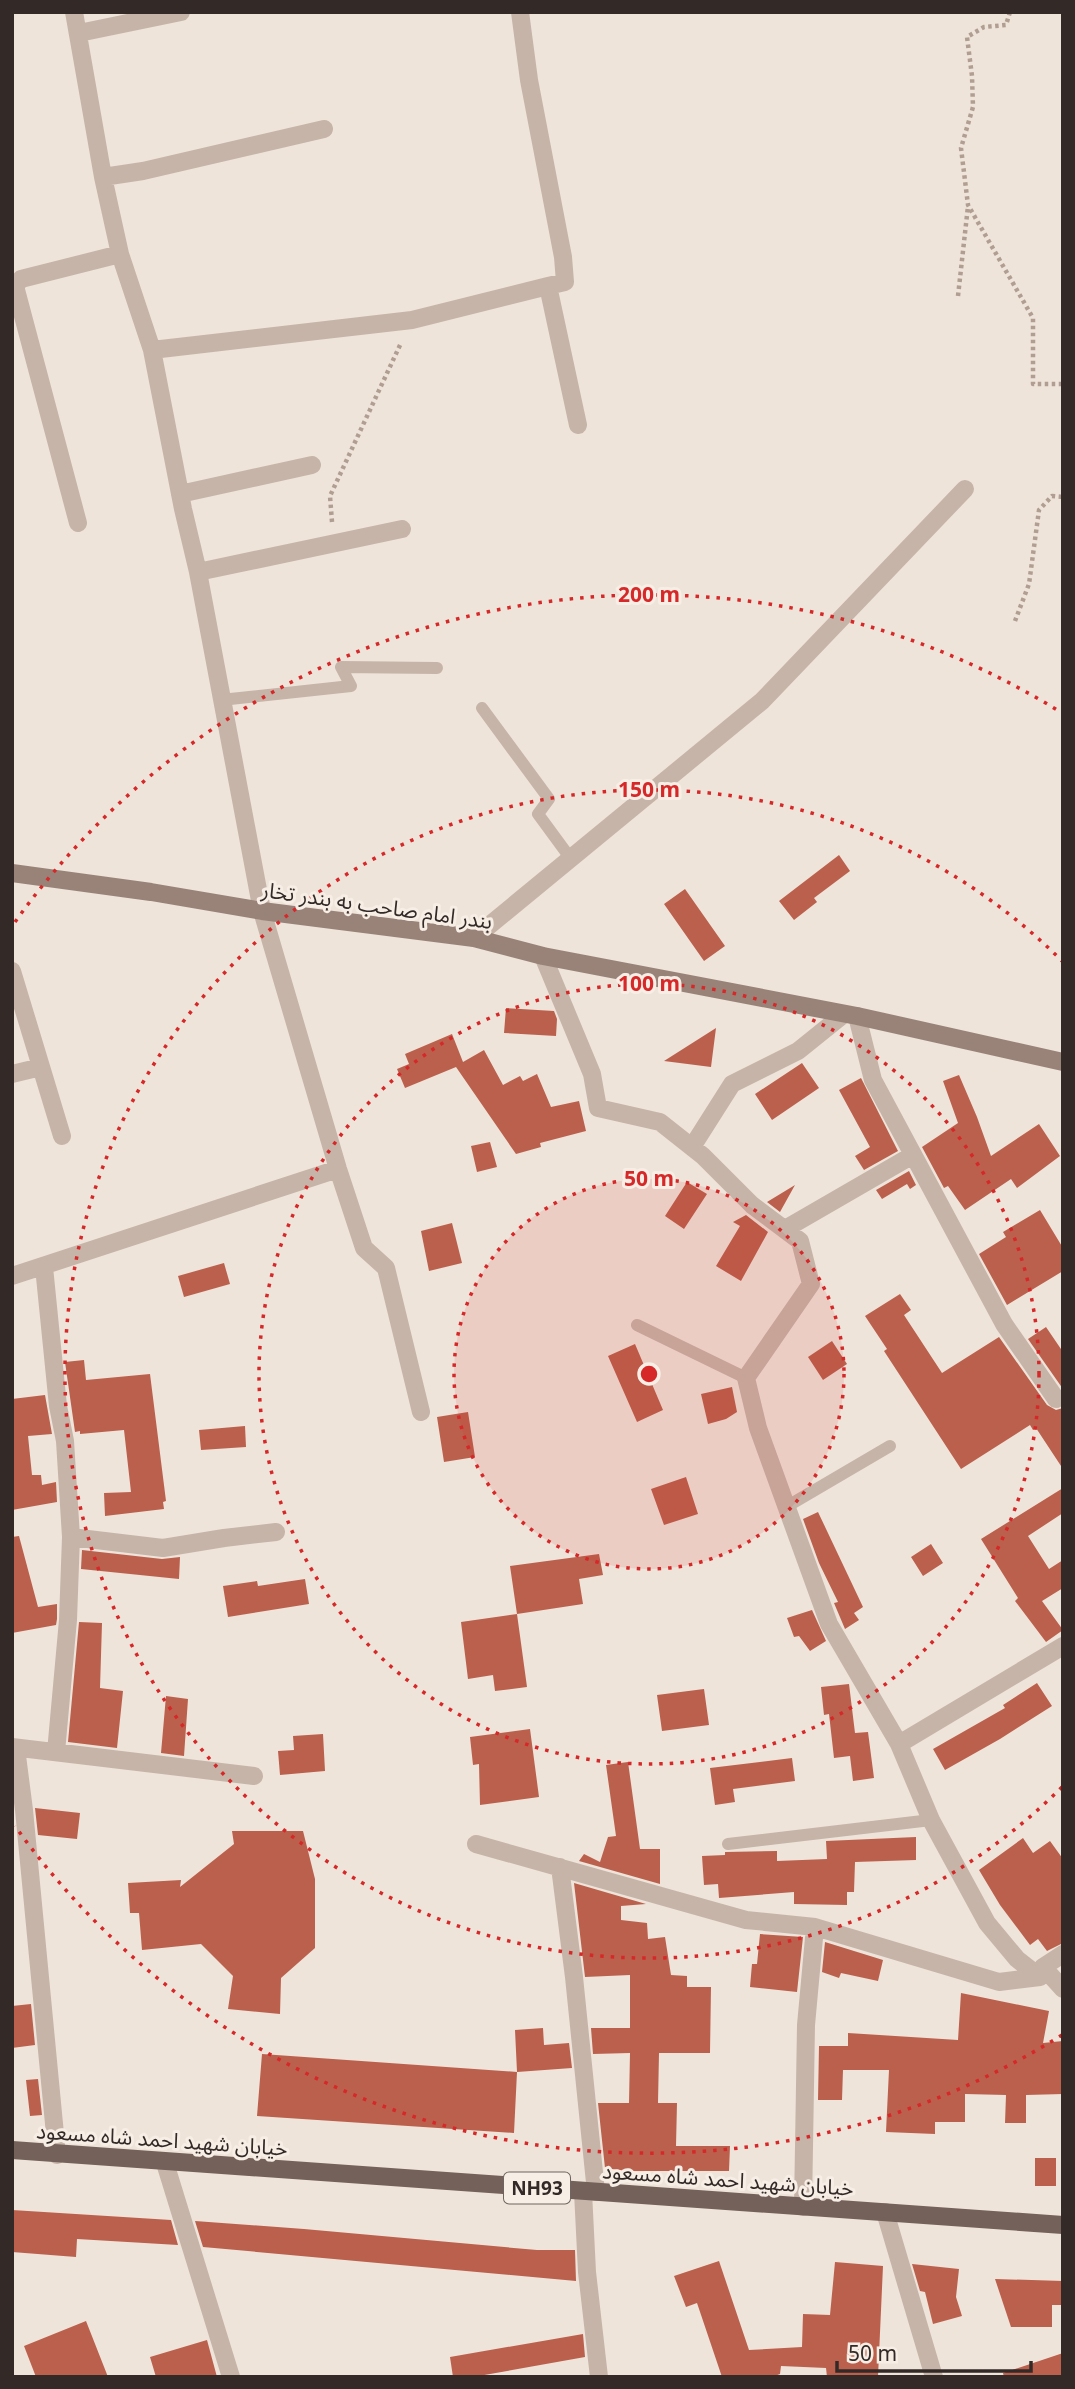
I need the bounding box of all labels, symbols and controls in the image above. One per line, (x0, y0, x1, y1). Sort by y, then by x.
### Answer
text: 200 m (618, 580, 680, 608)
text: 150 m (618, 775, 680, 803)
street label: بندر امام صاحب به بندر تخار (258, 875, 494, 938)
text: 100 m (618, 969, 680, 997)
text: 50 m (624, 1164, 674, 1192)
centre of rings (637, 1362, 661, 1386)
street label: خیابان شهید احمد شاه مسعود (35, 2116, 289, 2162)
street label: خیابان شهید احمد شاه مسعود (601, 2156, 855, 2202)
road number: NH93 (504, 2172, 570, 2204)
scale bar (837, 2330, 1031, 2374)
text: 50 m (848, 2339, 897, 2367)

